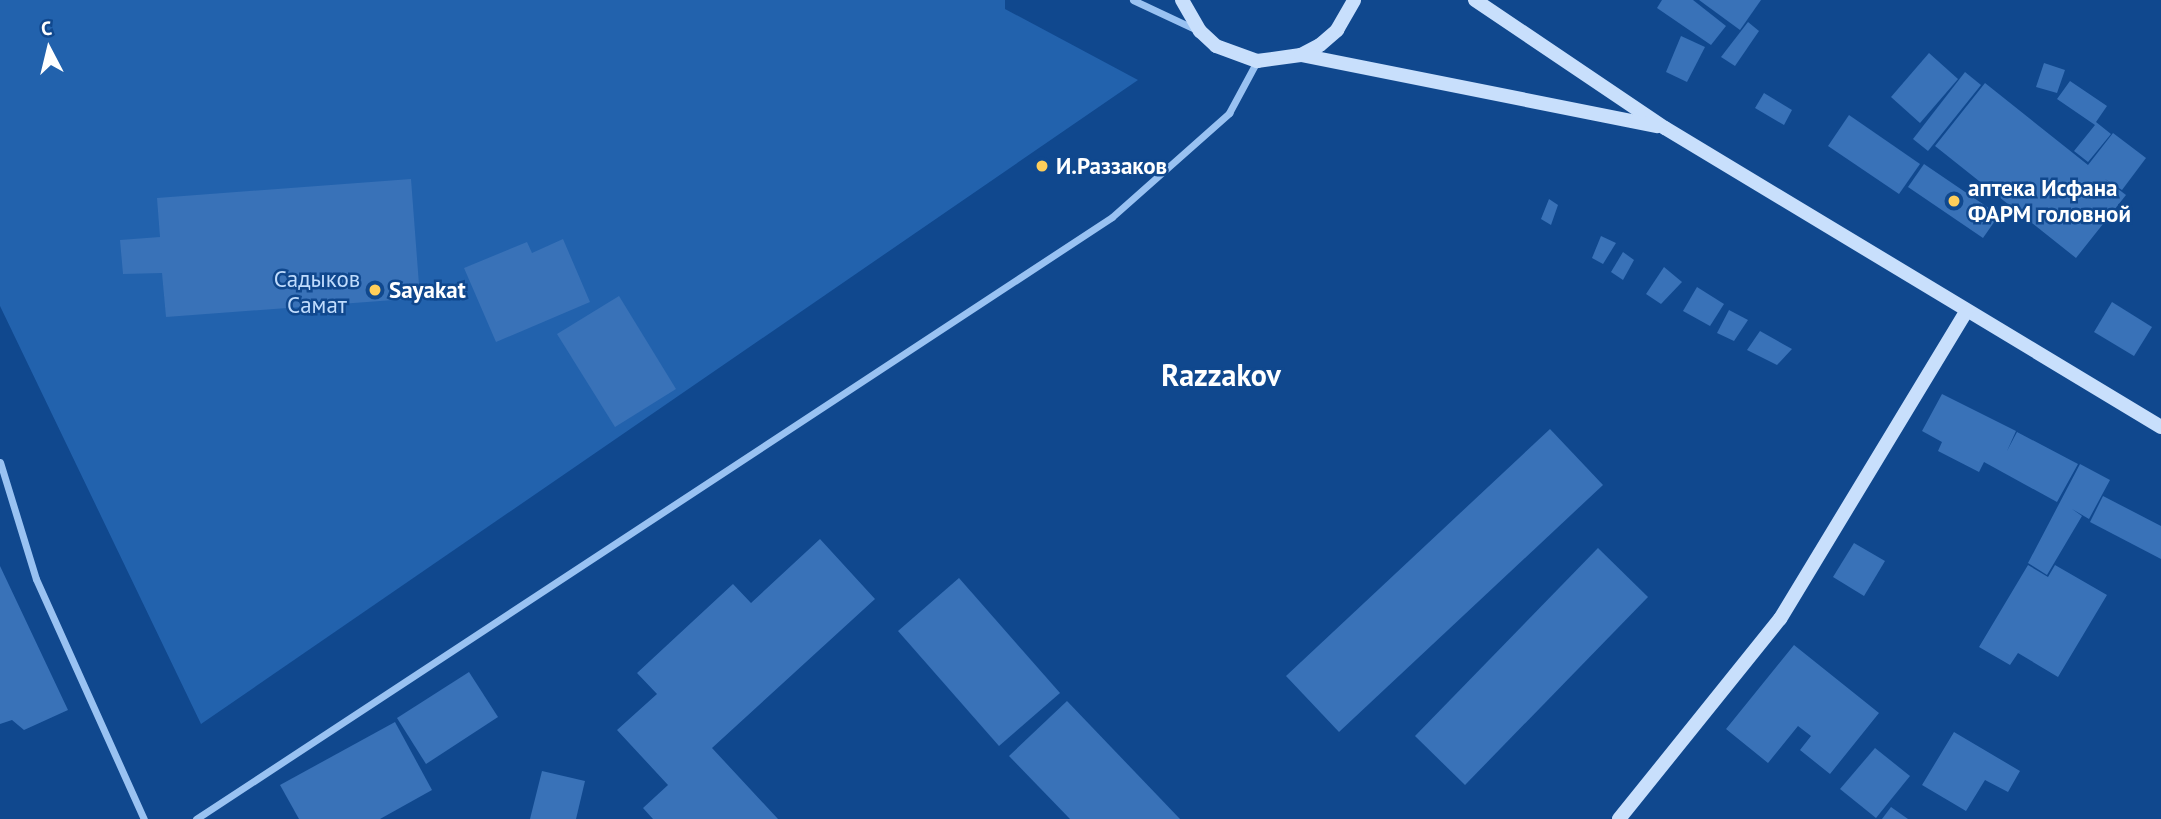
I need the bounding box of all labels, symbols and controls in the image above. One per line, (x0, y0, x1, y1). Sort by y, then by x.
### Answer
north arrow (14, 14, 84, 84)
text: С (40, 16, 53, 41)
place label: И.Раззаков (1056, 152, 1167, 180)
marker: И.Раззаков (1034, 158, 1050, 174)
place label: аптека Исфана ФАРМ головной (1968, 174, 2131, 228)
marker: аптека Исфана ФАРМ головной (1946, 193, 1962, 209)
park label: Садыков Самат (274, 265, 360, 319)
place label: Sayakat (389, 276, 466, 304)
marker: Sayakat (367, 282, 383, 298)
district label: Razzakov (1161, 357, 1281, 393)

